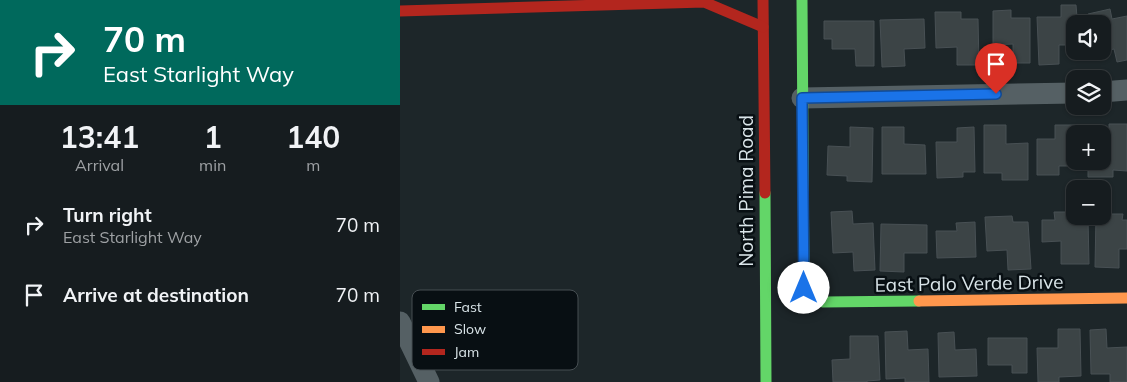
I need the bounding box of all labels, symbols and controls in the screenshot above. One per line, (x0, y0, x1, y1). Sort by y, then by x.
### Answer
map controls (1066, 15, 1111, 225)
button: sound (1066, 15, 1111, 60)
text: 70 m (103, 17, 186, 61)
icon: right (20, 20, 85, 85)
pin (975, 43, 1017, 94)
icon: arrive (982, 50, 1010, 78)
text: East Starlight Way (103, 60, 294, 88)
button: layers (1066, 70, 1111, 115)
street label: North Pima Road (734, 115, 758, 267)
text: 13:41 (60, 118, 139, 156)
text: 1 (204, 118, 222, 156)
text: 140 (286, 118, 340, 156)
button: + (1066, 125, 1111, 170)
text: Arrival (75, 155, 124, 175)
text: min (199, 155, 226, 175)
text: m (306, 155, 320, 175)
button: − (1066, 180, 1111, 225)
text: Turn right (63, 203, 152, 227)
icon: right (20, 211, 48, 239)
text: 70 m (336, 213, 380, 237)
text: East Starlight Way (63, 227, 202, 247)
position arrow (777, 261, 829, 313)
street label: East Palo Verde Drive (874, 269, 1064, 297)
icon: arrive (20, 281, 48, 309)
text: Arrive at destination (63, 283, 249, 307)
text: 70 m (336, 283, 380, 307)
legend (412, 290, 578, 370)
text: Fast (454, 298, 482, 316)
text: Slow (454, 320, 486, 338)
text: Jam (454, 343, 479, 361)

